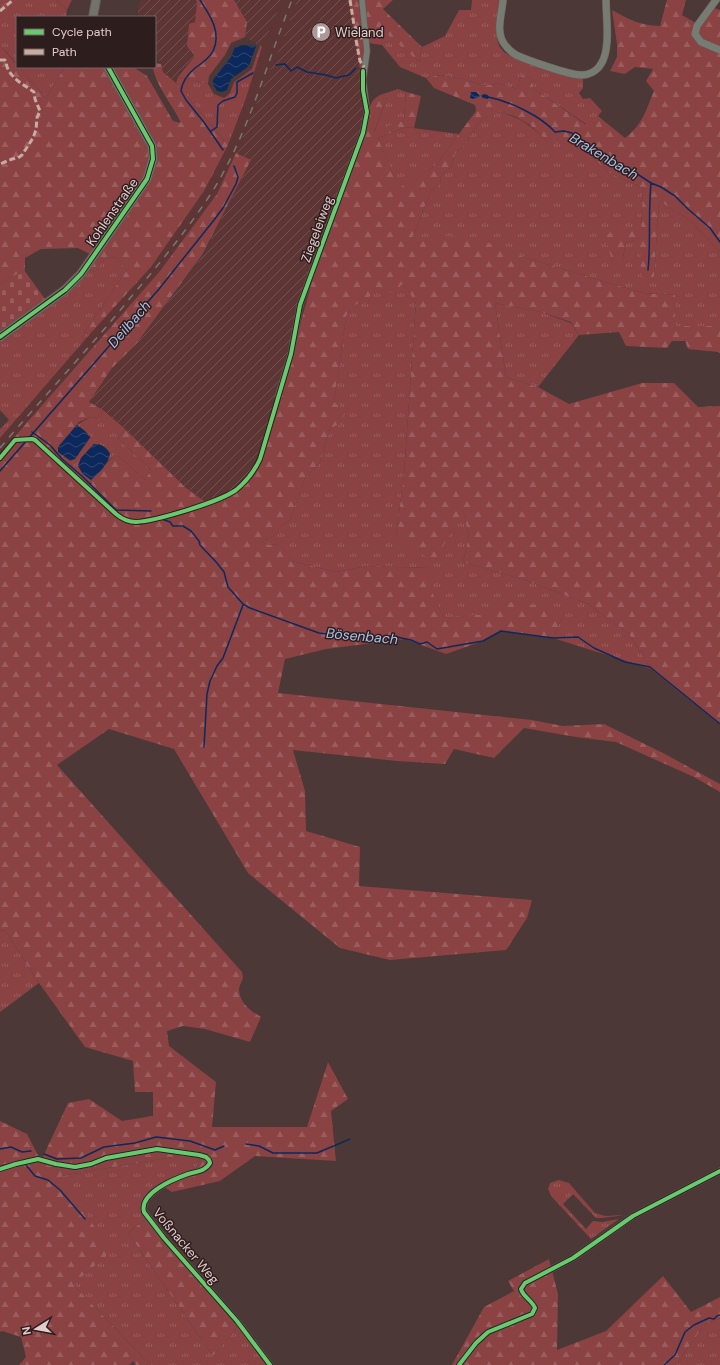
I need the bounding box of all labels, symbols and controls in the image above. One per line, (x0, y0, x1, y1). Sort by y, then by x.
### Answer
legend (16, 16, 156, 68)
parking icon: Wieland (310, 21, 332, 43)
text: Cycle path (52, 24, 112, 40)
place label: Wieland (335, 24, 384, 41)
text: Path (52, 44, 77, 60)
water label: Brakenbach (566, 129, 642, 183)
street label: Kohlenstraße (82, 175, 142, 249)
street label: Ziegeleiweg (297, 193, 337, 265)
water label: Deilbach (104, 297, 154, 351)
water label: Bösenbach (325, 624, 399, 648)
street label: Voßnacker Weg (149, 1204, 223, 1288)
north arrow (16, 1309, 56, 1349)
text: N (19, 1326, 34, 1336)

